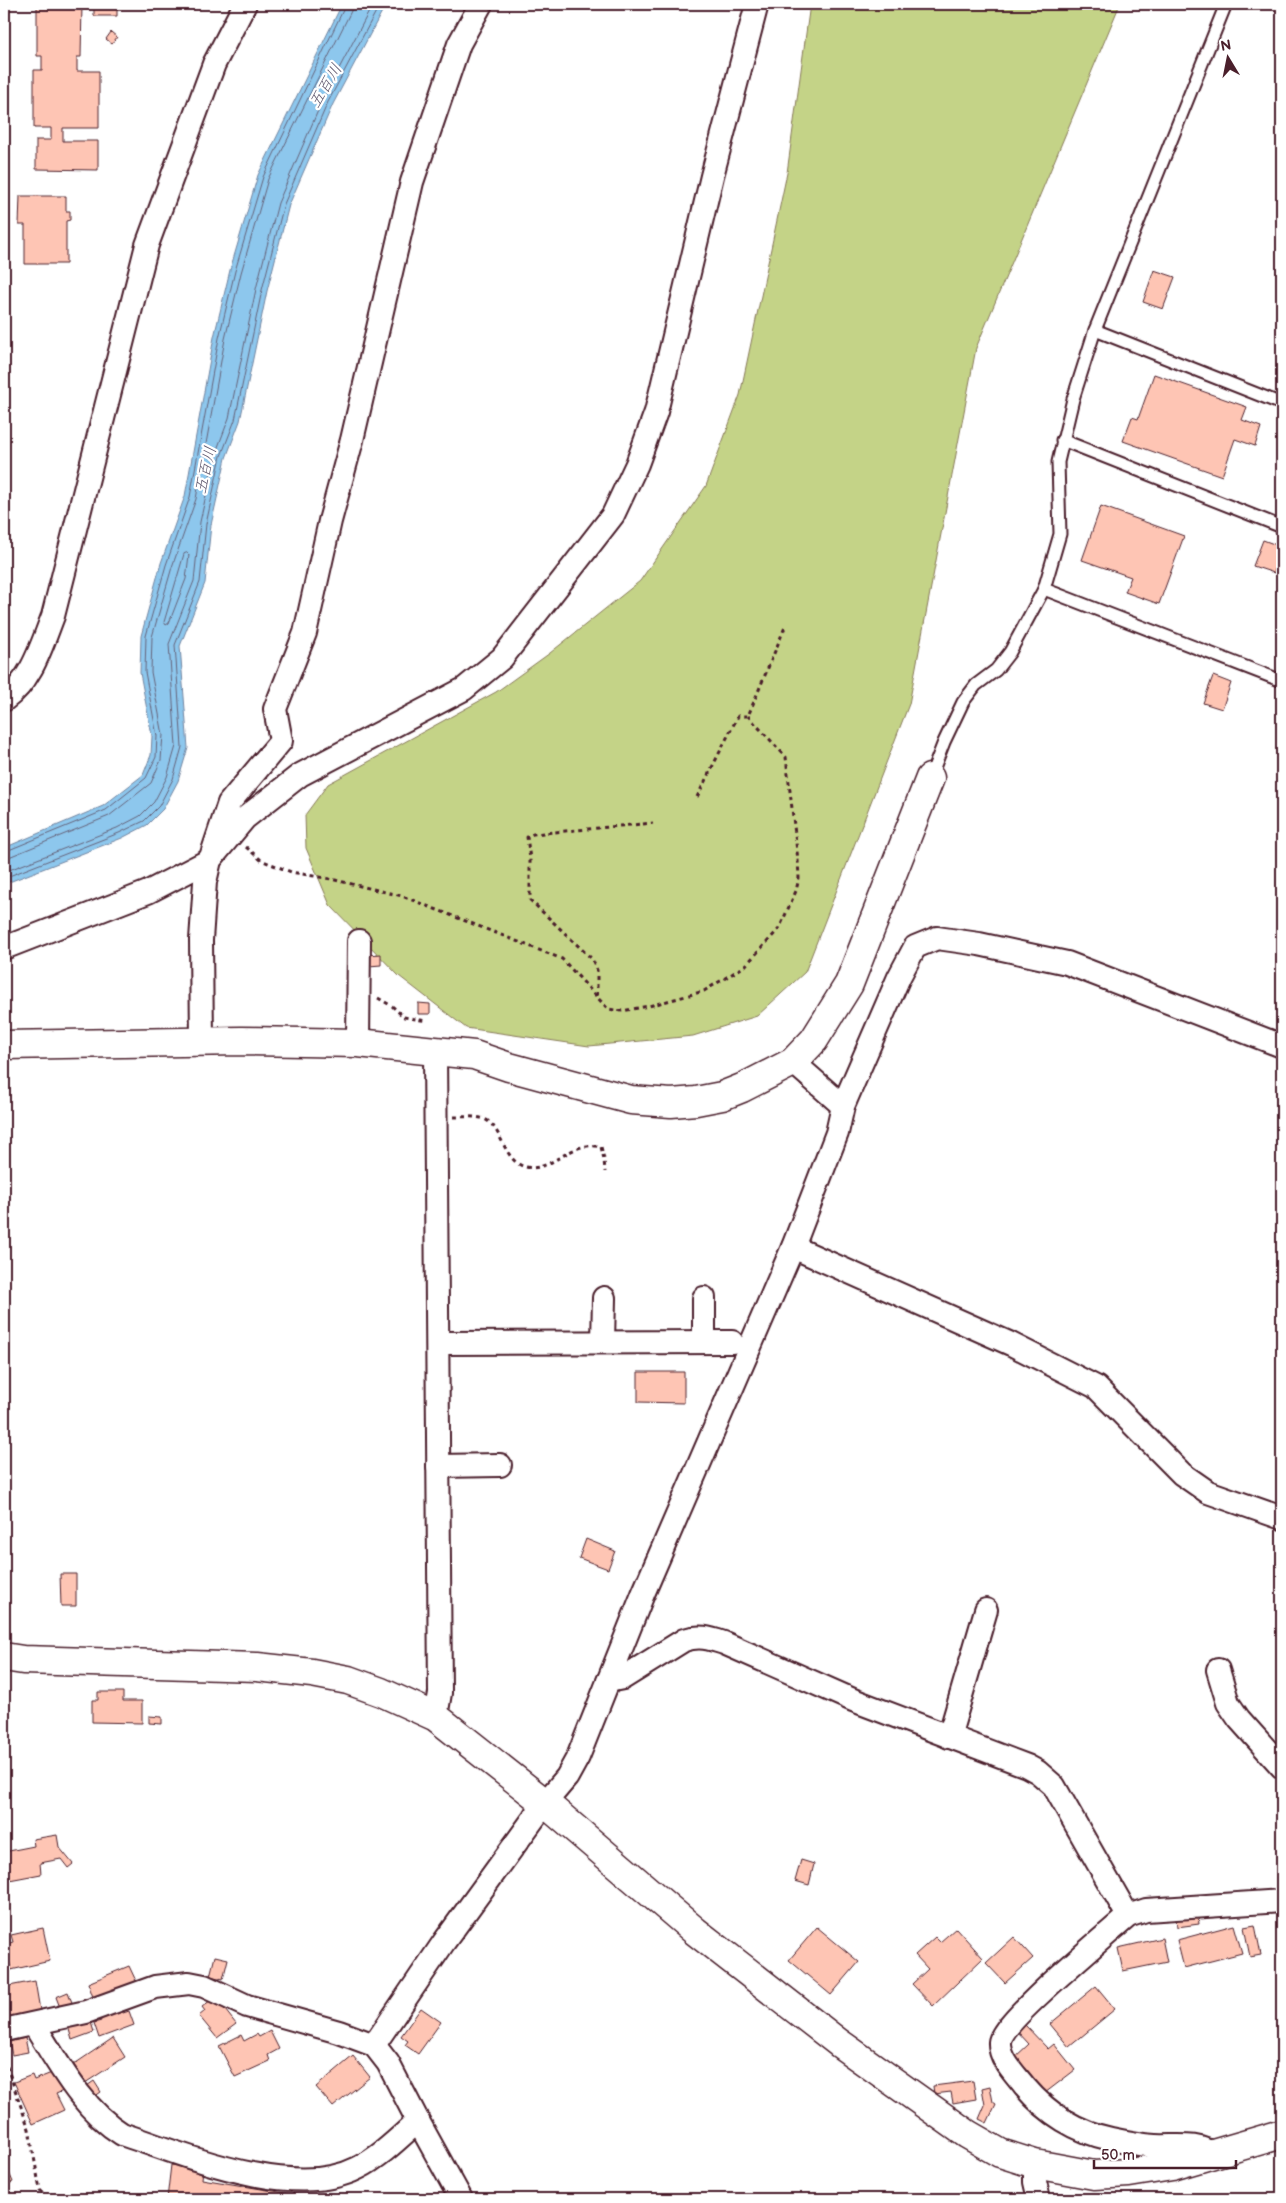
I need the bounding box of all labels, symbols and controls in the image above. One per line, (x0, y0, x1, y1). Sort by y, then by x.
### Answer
north arrow (1204, 32, 1254, 82)
text: N (1219, 36, 1232, 55)
water label: 五百川 (305, 61, 347, 111)
water label: 五百川 (191, 444, 221, 496)
scale bar (1094, 2138, 1236, 2170)
text: 50 m (1101, 2146, 1135, 2165)

